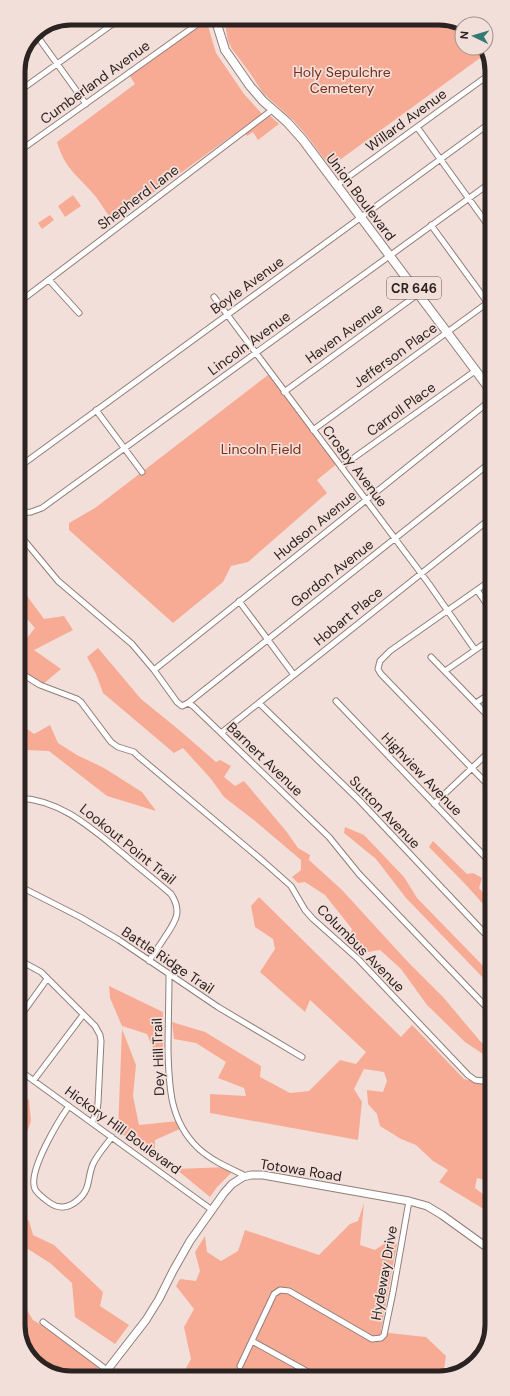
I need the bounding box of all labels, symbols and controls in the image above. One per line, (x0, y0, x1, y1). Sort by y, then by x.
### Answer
north arrow (454, 16, 494, 56)
text: N (457, 31, 471, 40)
street label: Cumberland Avenue (37, 36, 153, 128)
park label: Holy Sepulchre Cemetery (293, 63, 391, 97)
street label: Willard Avenue (362, 85, 450, 155)
street label: Union Boulevard (322, 150, 400, 244)
street label: Shepherd Lane (94, 161, 182, 233)
street label: Boyle Avenue (207, 252, 287, 318)
road number: CR 646 (387, 277, 441, 299)
street label: Haven Avenue (302, 299, 386, 367)
street label: Lincoln Avenue (204, 307, 294, 379)
street label: Jefferson Place (350, 319, 440, 391)
street label: Carroll Place (363, 378, 439, 440)
street label: Crosby Avenue (318, 422, 392, 510)
park label: Lincoln Field (221, 440, 301, 458)
street label: Hudson Avenue (270, 486, 360, 564)
street label: Gordon Avenue (287, 535, 377, 611)
street label: Hobart Place (310, 583, 386, 649)
street label: Barnert Avenue (223, 718, 307, 800)
street label: Highview Avenue (378, 729, 466, 819)
street label: Sutton Avenue (346, 772, 424, 852)
street label: Lookout Point Trail (76, 800, 180, 888)
street label: Columbus Avenue (313, 900, 409, 996)
street label: Battle Ridge Trail (118, 922, 218, 998)
street label: Dey Hill Trail (148, 1018, 168, 1096)
street label: Hickory Hill Boulevard (61, 1082, 185, 1178)
street label: Totowa Road (259, 1155, 343, 1185)
street label: Hydeway Drive (367, 1224, 401, 1322)

